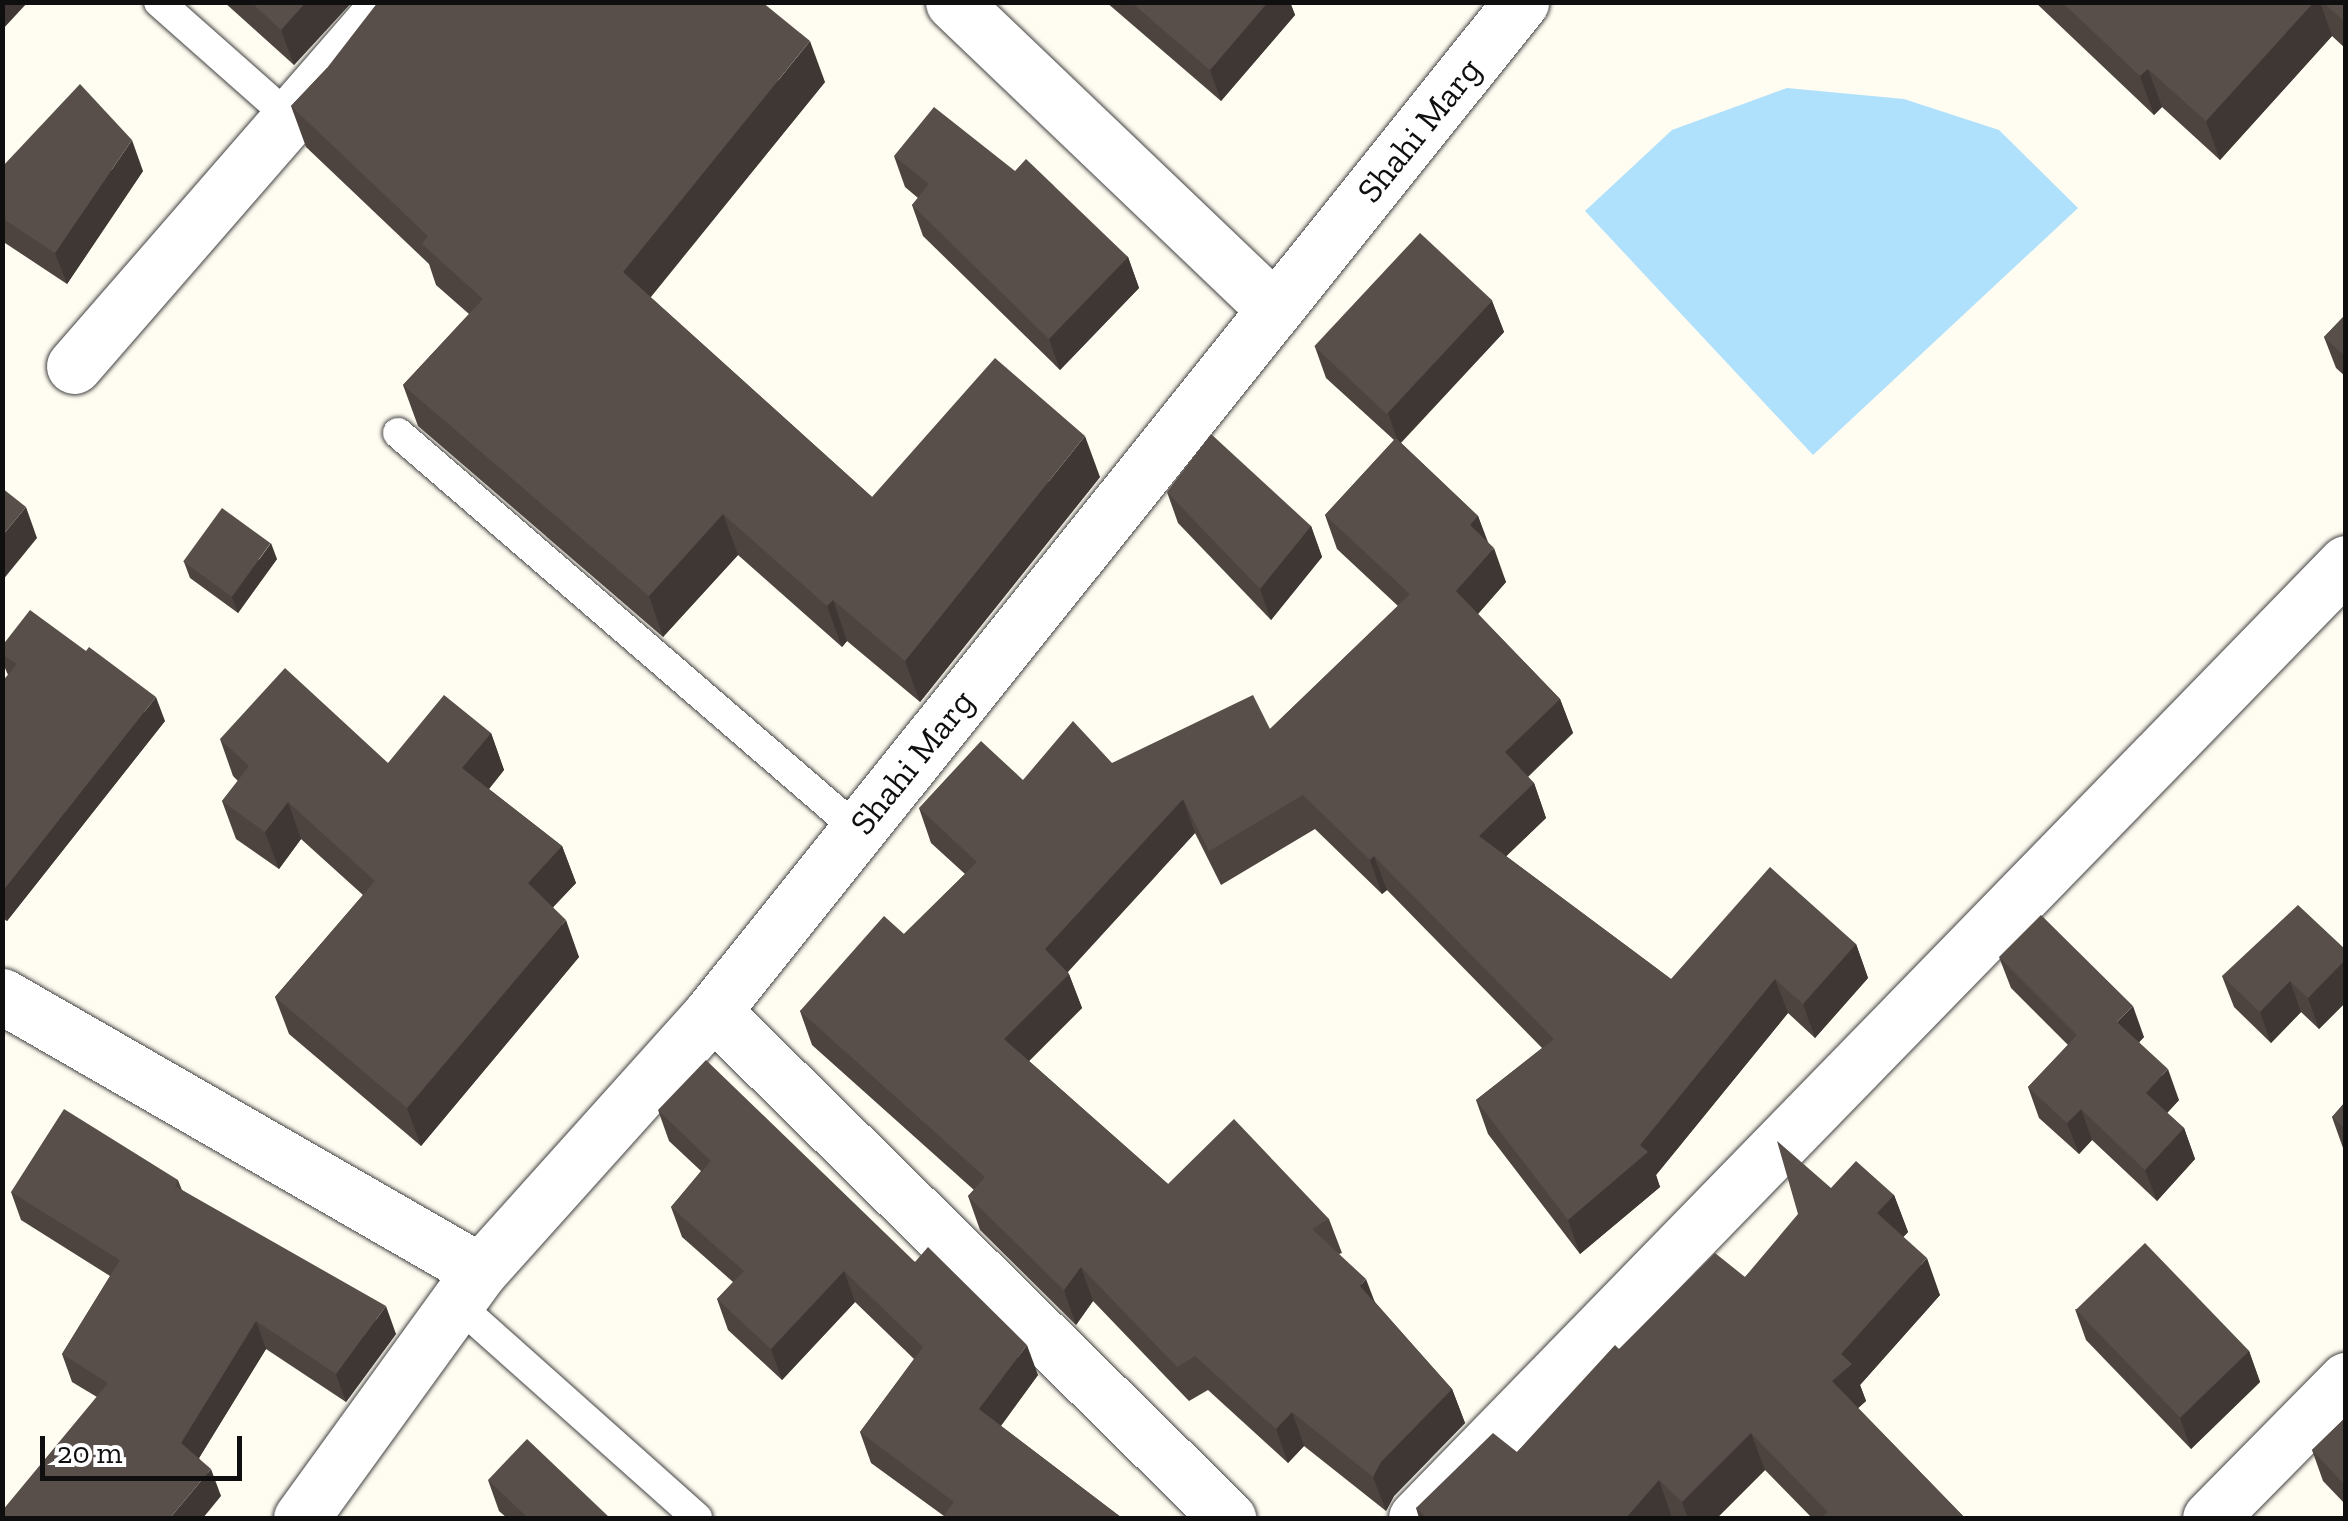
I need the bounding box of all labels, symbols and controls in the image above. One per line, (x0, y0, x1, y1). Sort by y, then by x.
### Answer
street label: Shahi Marg (1348, 49, 1490, 211)
street label: Shahi Marg (841, 681, 983, 843)
scale bar (45, 1416, 248, 1478)
text: 20 m (57, 1435, 122, 1471)

